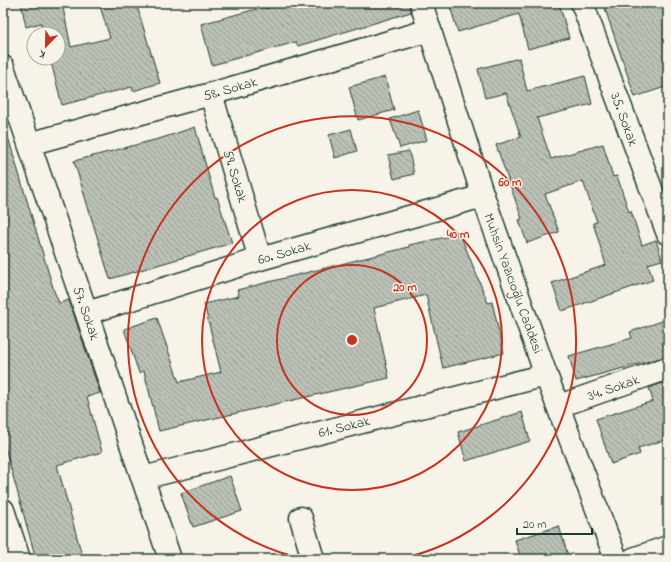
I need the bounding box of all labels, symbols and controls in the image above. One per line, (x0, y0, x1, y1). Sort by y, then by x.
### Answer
north arrow (26, 26, 66, 66)
text: K (36, 46, 48, 63)
street label: 58. Sokak (201, 71, 261, 107)
street label: 35. Sokak (604, 90, 643, 150)
street label: 59. Sokak (217, 147, 253, 206)
text: 60 m (498, 174, 522, 192)
street label: Muhsin Yazıcıoğlu Caddesi (476, 210, 548, 357)
text: 40 m (446, 226, 470, 244)
street label: 60. Sokak (255, 236, 314, 271)
text: 20 m (392, 279, 417, 297)
street label: 57. Sokak (67, 284, 105, 344)
centre of rings (345, 333, 359, 347)
street label: 34. Sokak (585, 369, 643, 407)
street label: 61. Sokak (316, 411, 373, 444)
scale bar (517, 510, 592, 536)
text: 20 m (523, 516, 546, 534)

